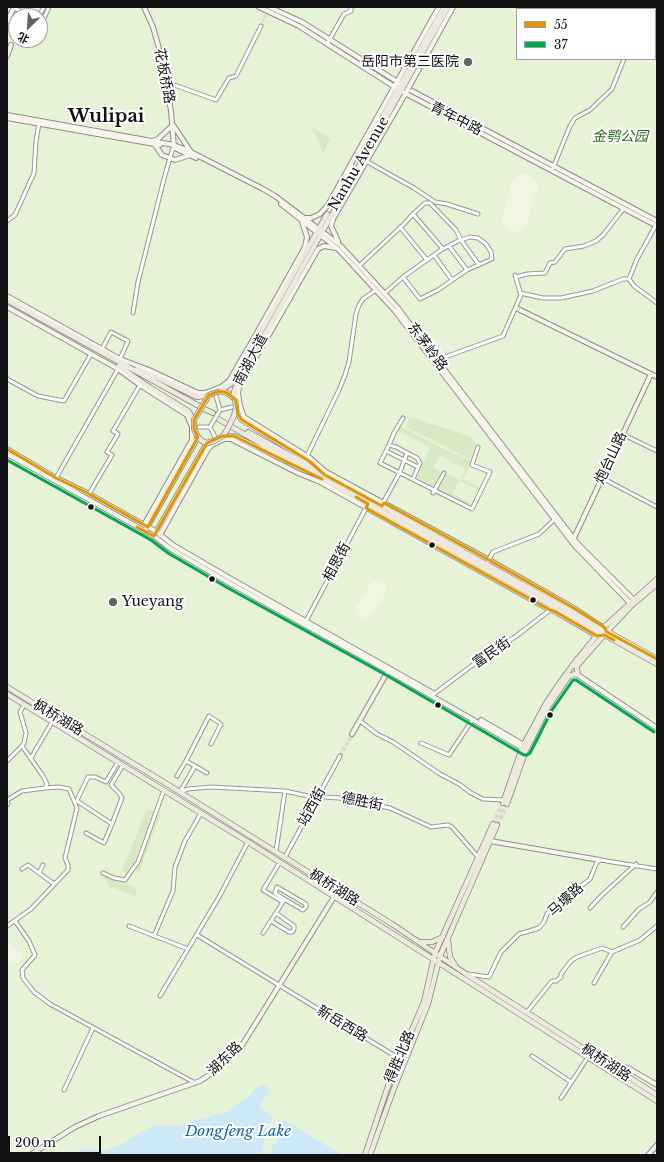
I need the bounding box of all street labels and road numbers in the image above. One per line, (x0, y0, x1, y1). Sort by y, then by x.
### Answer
street label: 花板桥路 (150, 47, 178, 105)
street label: 青年中路 (427, 99, 485, 139)
street label: Nanhu Avenue (325, 114, 393, 214)
street label: 东茅岭路 (403, 320, 451, 374)
street label: 南湖大道 (230, 331, 272, 389)
street label: 炮台山路 (592, 429, 630, 487)
street label: 相思街 (320, 540, 354, 584)
street label: 富民街 (470, 634, 514, 672)
street label: 枫桥湖路 (30, 696, 86, 740)
street label: 站西街 (294, 785, 330, 829)
street label: 德胜街 (340, 790, 384, 814)
street label: 枫桥湖路 (306, 866, 362, 910)
street label: 马壕路 (545, 880, 587, 920)
street label: 新岳西路 (314, 1002, 370, 1046)
street label: 得胜北路 (381, 1028, 419, 1086)
street label: 湖东路 (204, 1038, 246, 1080)
street label: 枫桥湖路 (578, 1041, 634, 1085)

